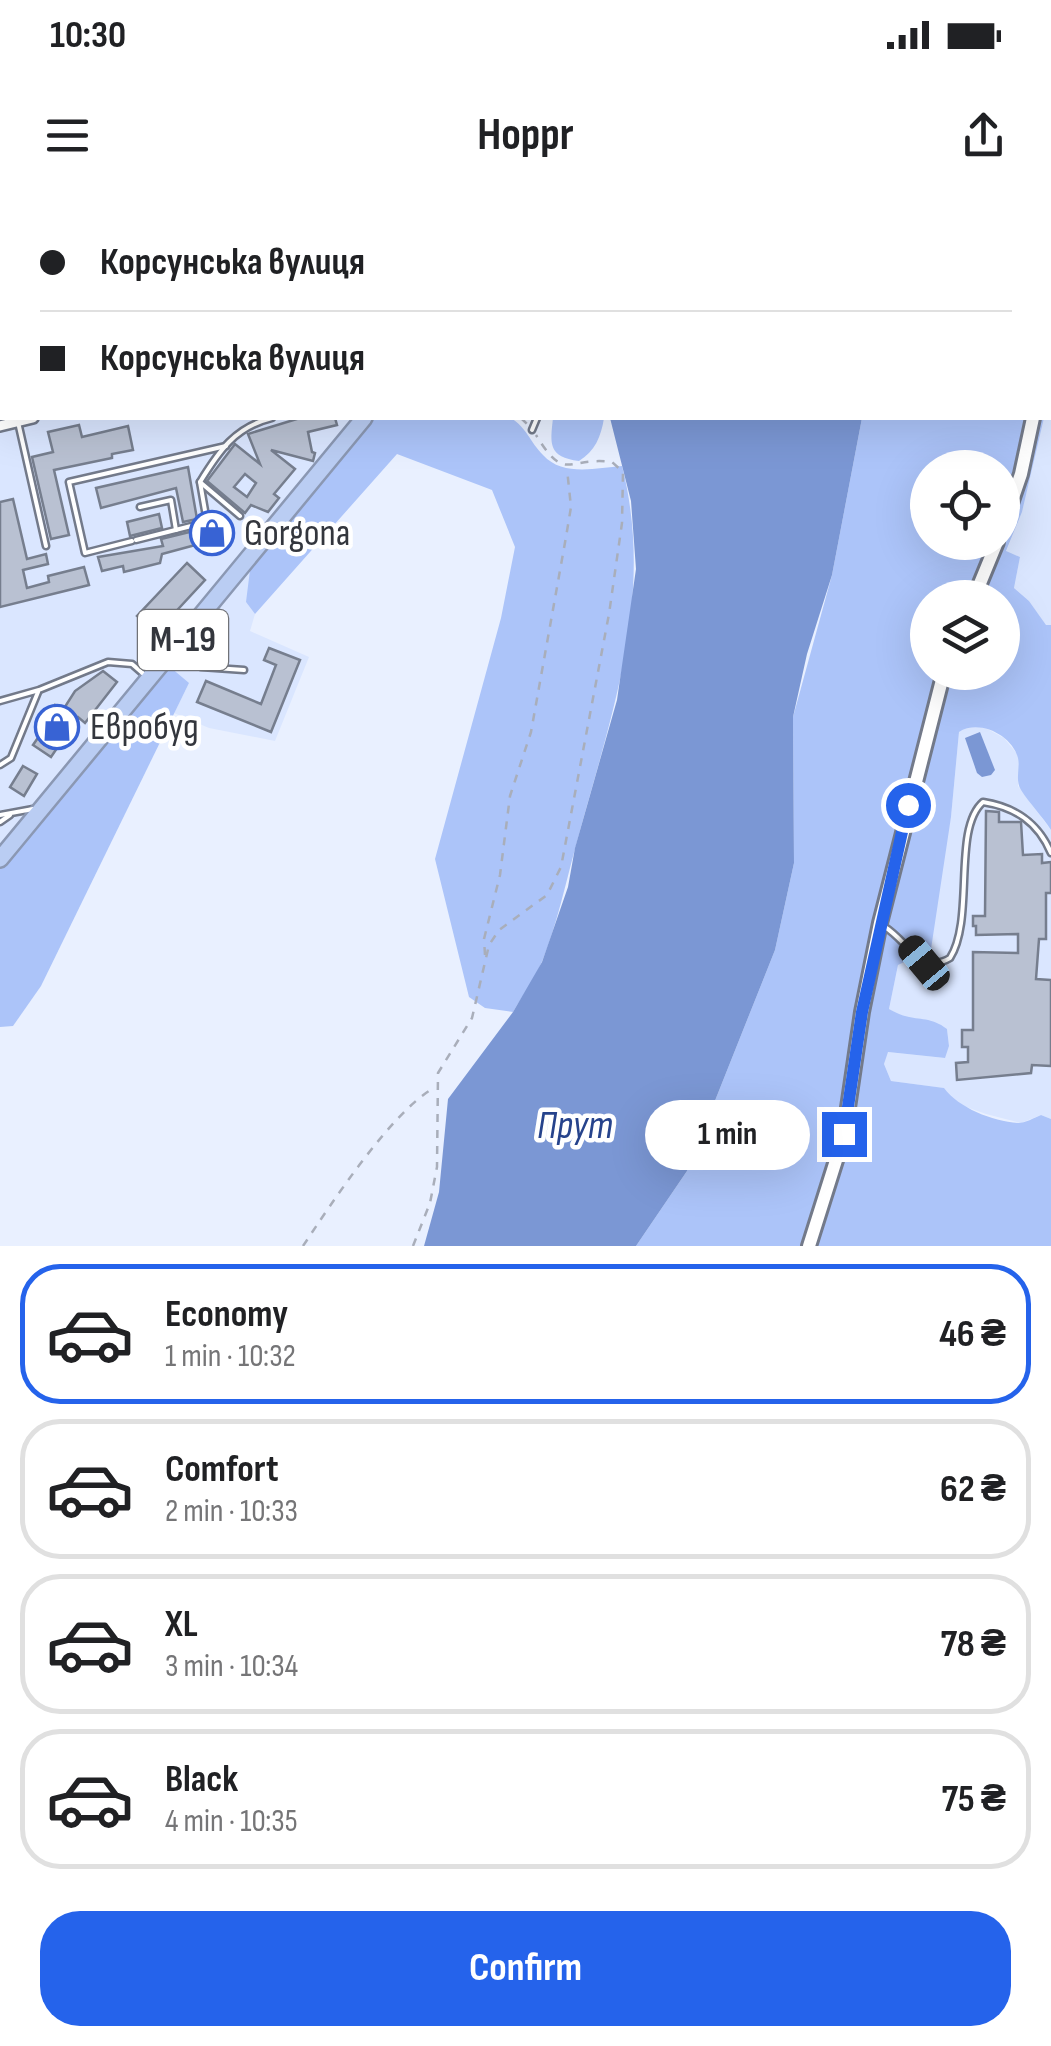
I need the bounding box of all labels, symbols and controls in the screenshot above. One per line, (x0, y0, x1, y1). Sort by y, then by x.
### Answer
text: 10:30 (50, 13, 126, 58)
icon: menu (40, 108, 95, 163)
text: Hoppr (477, 108, 574, 163)
icon: share (956, 108, 1011, 163)
text: Корсунська вулиця (100, 240, 365, 285)
text: Корсунська вулиця (100, 336, 365, 381)
map controls (910, 450, 1020, 690)
button: locate (910, 450, 1020, 560)
shop icon: Gorgona (189, 510, 235, 556)
place label: Gorgona (244, 511, 350, 556)
button: layers (910, 580, 1020, 690)
road number: М-19 (138, 610, 228, 670)
shop icon: Евробуд (34, 704, 80, 750)
place label: Евробуд (90, 705, 199, 750)
route start (886, 783, 931, 828)
car (893, 930, 955, 996)
callout: 1 min (644, 1099, 809, 1169)
water label: Прут (537, 1102, 613, 1150)
route end (822, 1112, 867, 1157)
text: 1 min (698, 1115, 757, 1154)
icon: car (45, 1289, 135, 1379)
text: Economy (165, 1292, 288, 1337)
text: 46 ₴ (939, 1312, 1006, 1357)
text: 1 min · 10:32 (165, 1337, 296, 1376)
icon: car (45, 1444, 135, 1534)
text: Comfort (165, 1447, 279, 1492)
text: 62 ₴ (940, 1467, 1006, 1512)
text: 2 min · 10:33 (165, 1492, 298, 1531)
icon: car (45, 1599, 135, 1689)
text: XL (165, 1602, 198, 1647)
text: 78 ₴ (940, 1622, 1006, 1667)
text: 3 min · 10:34 (165, 1647, 298, 1686)
icon: car (45, 1754, 135, 1844)
text: Black (165, 1757, 238, 1802)
text: 75 ₴ (941, 1777, 1006, 1822)
text: 4 min · 10:35 (165, 1802, 298, 1841)
button: Confirm (40, 1911, 1011, 2026)

